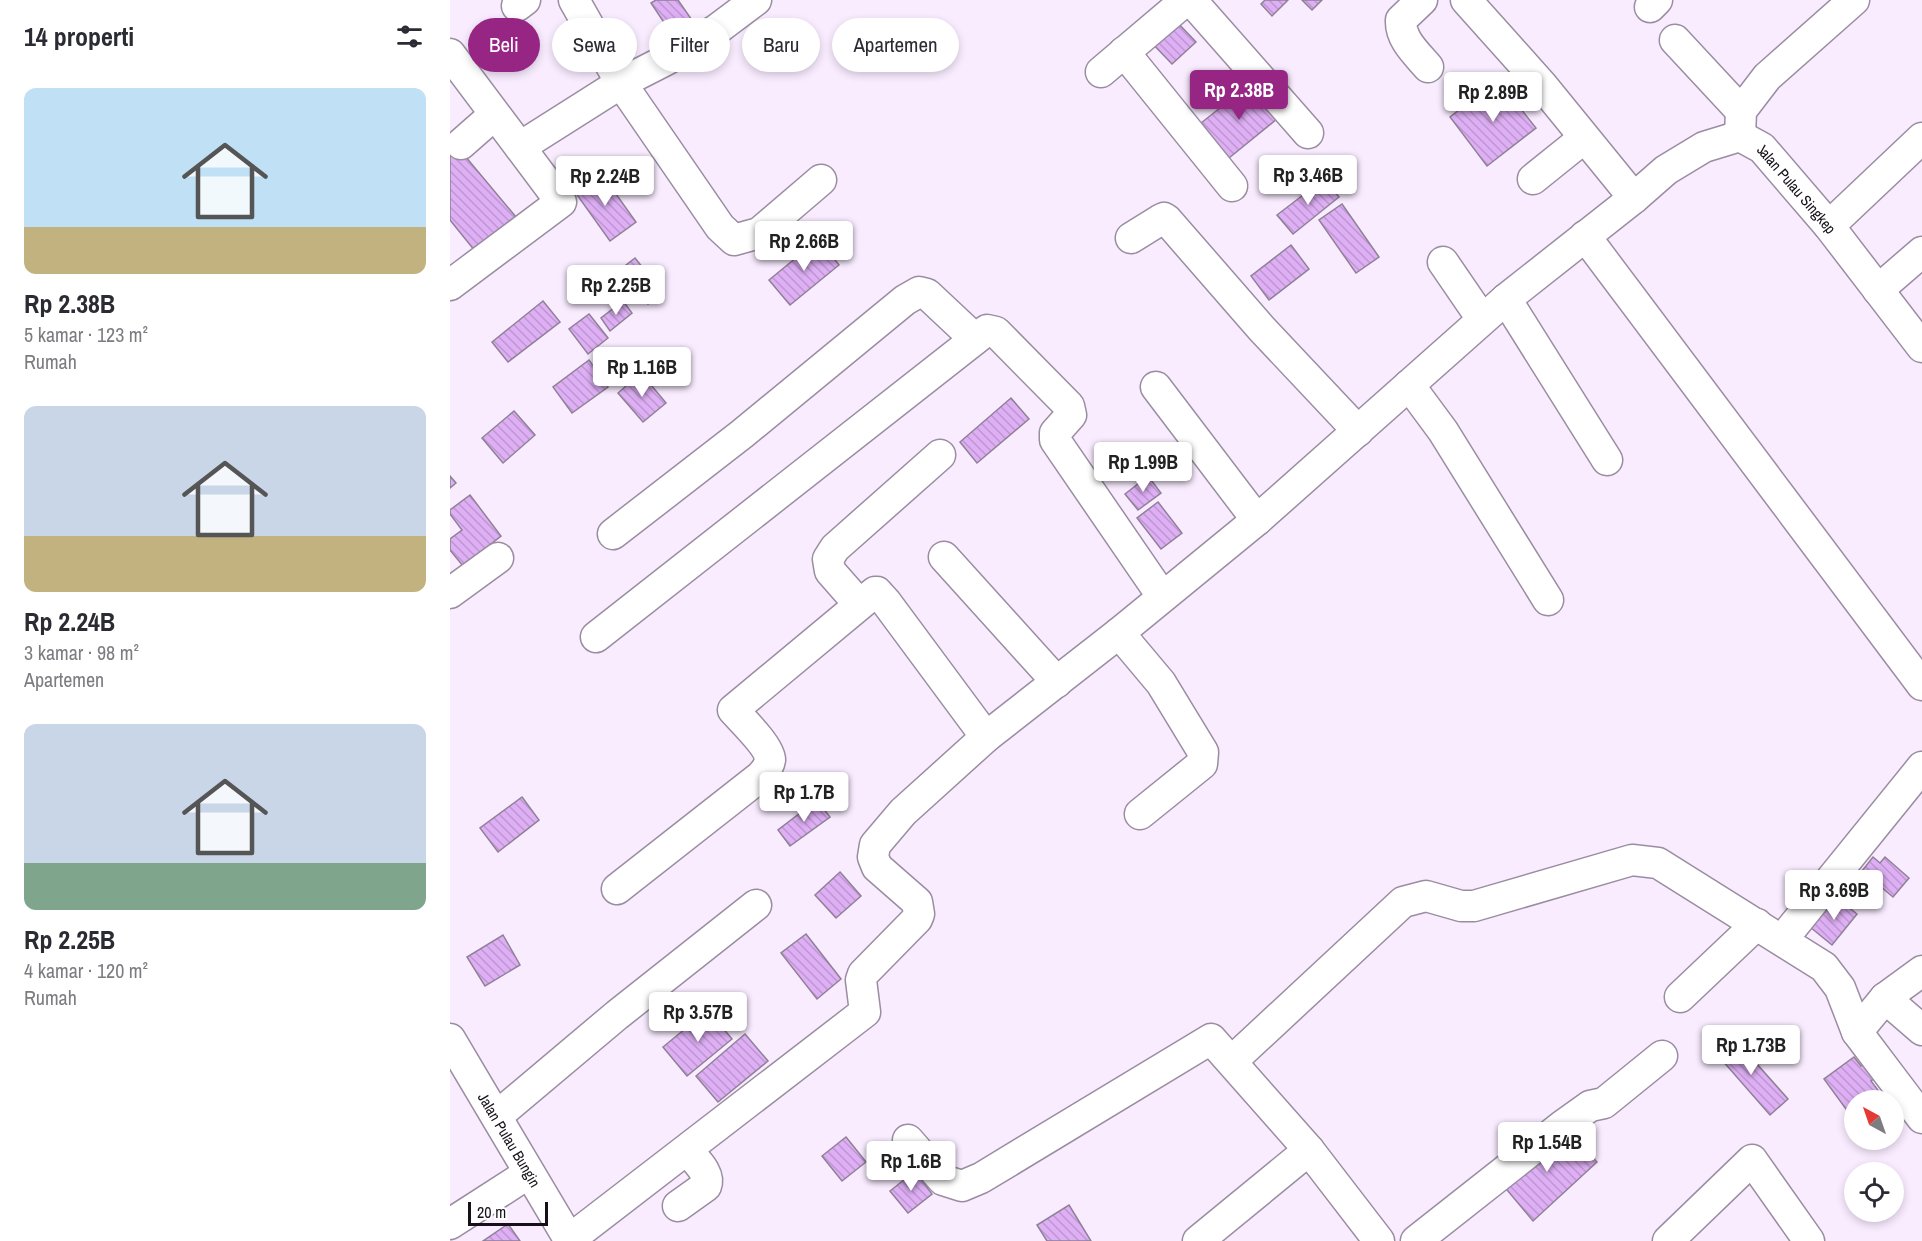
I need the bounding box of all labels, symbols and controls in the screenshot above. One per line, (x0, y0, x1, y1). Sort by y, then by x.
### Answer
chip: Beli (468, 18, 540, 72)
chip: Sewa (552, 18, 637, 72)
chip: Filter (649, 18, 730, 72)
chip: Baru (742, 18, 820, 72)
chip: Apartemen (832, 18, 959, 72)
text: 14 properti (24, 19, 134, 54)
icon: filters (393, 20, 426, 53)
pin: Rp 2.38B (1177, 70, 1301, 121)
pin: Rp 2.89B (1431, 72, 1555, 123)
text: Rp 2.38B (1204, 76, 1274, 103)
text: Rp 2.89B (1458, 78, 1528, 105)
icon: home (171, 127, 279, 235)
street label: Jalan Pulau Singkep (1754, 137, 1842, 238)
pin: Rp 3.46B (1246, 155, 1370, 206)
pin: Rp 2.24B (543, 156, 667, 207)
text: Rp 3.46B (1273, 161, 1343, 188)
text: Rp 2.24B (570, 162, 640, 189)
pin: Rp 2.66B (742, 221, 866, 272)
text: Rp 2.66B (769, 227, 839, 254)
pin: Rp 2.25B (554, 265, 678, 316)
text: Rp 2.25B (581, 271, 651, 298)
text: Rp 2.38B (24, 286, 115, 321)
text: 5 kamar · 123 m² (24, 321, 148, 348)
pin: Rp 1.16B (580, 347, 704, 398)
text: Rumah (24, 348, 77, 375)
text: Rp 1.16B (607, 353, 677, 380)
pin: Rp 1.99B (1081, 442, 1205, 493)
icon: home (171, 445, 279, 553)
text: Rp 1.99B (1108, 448, 1178, 475)
text: Rp 2.24B (24, 604, 115, 639)
text: 3 kamar · 98 m² (24, 639, 139, 666)
text: Apartemen (24, 666, 104, 693)
icon: home (171, 763, 279, 871)
pin: Rp 1.7B (749, 772, 859, 823)
text: Rp 1.7B (773, 778, 835, 805)
pin: Rp 3.69B (1772, 870, 1896, 921)
text: Rp 3.69B (1799, 876, 1869, 903)
text: Rp 2.25B (24, 922, 115, 957)
text: 4 kamar · 120 m² (24, 957, 148, 984)
text: Rumah (24, 984, 77, 1011)
pin: Rp 3.57B (636, 992, 760, 1043)
text: Rp 3.57B (663, 998, 733, 1025)
pin: Rp 1.73B (1689, 1025, 1813, 1076)
text: Rp 1.73B (1716, 1031, 1786, 1058)
street label: Jalan Pulau Bungin (473, 1088, 546, 1191)
north arrow (1844, 1090, 1904, 1150)
map controls (1844, 1090, 1904, 1222)
pin: Rp 1.54B (1485, 1122, 1609, 1173)
text: Rp 1.54B (1512, 1128, 1582, 1155)
pin: Rp 1.6B (856, 1141, 966, 1192)
text: Rp 1.6B (880, 1147, 942, 1174)
button: locate (1844, 1162, 1904, 1222)
scale bar (468, 1199, 548, 1226)
text: 20 m (477, 1201, 506, 1223)

